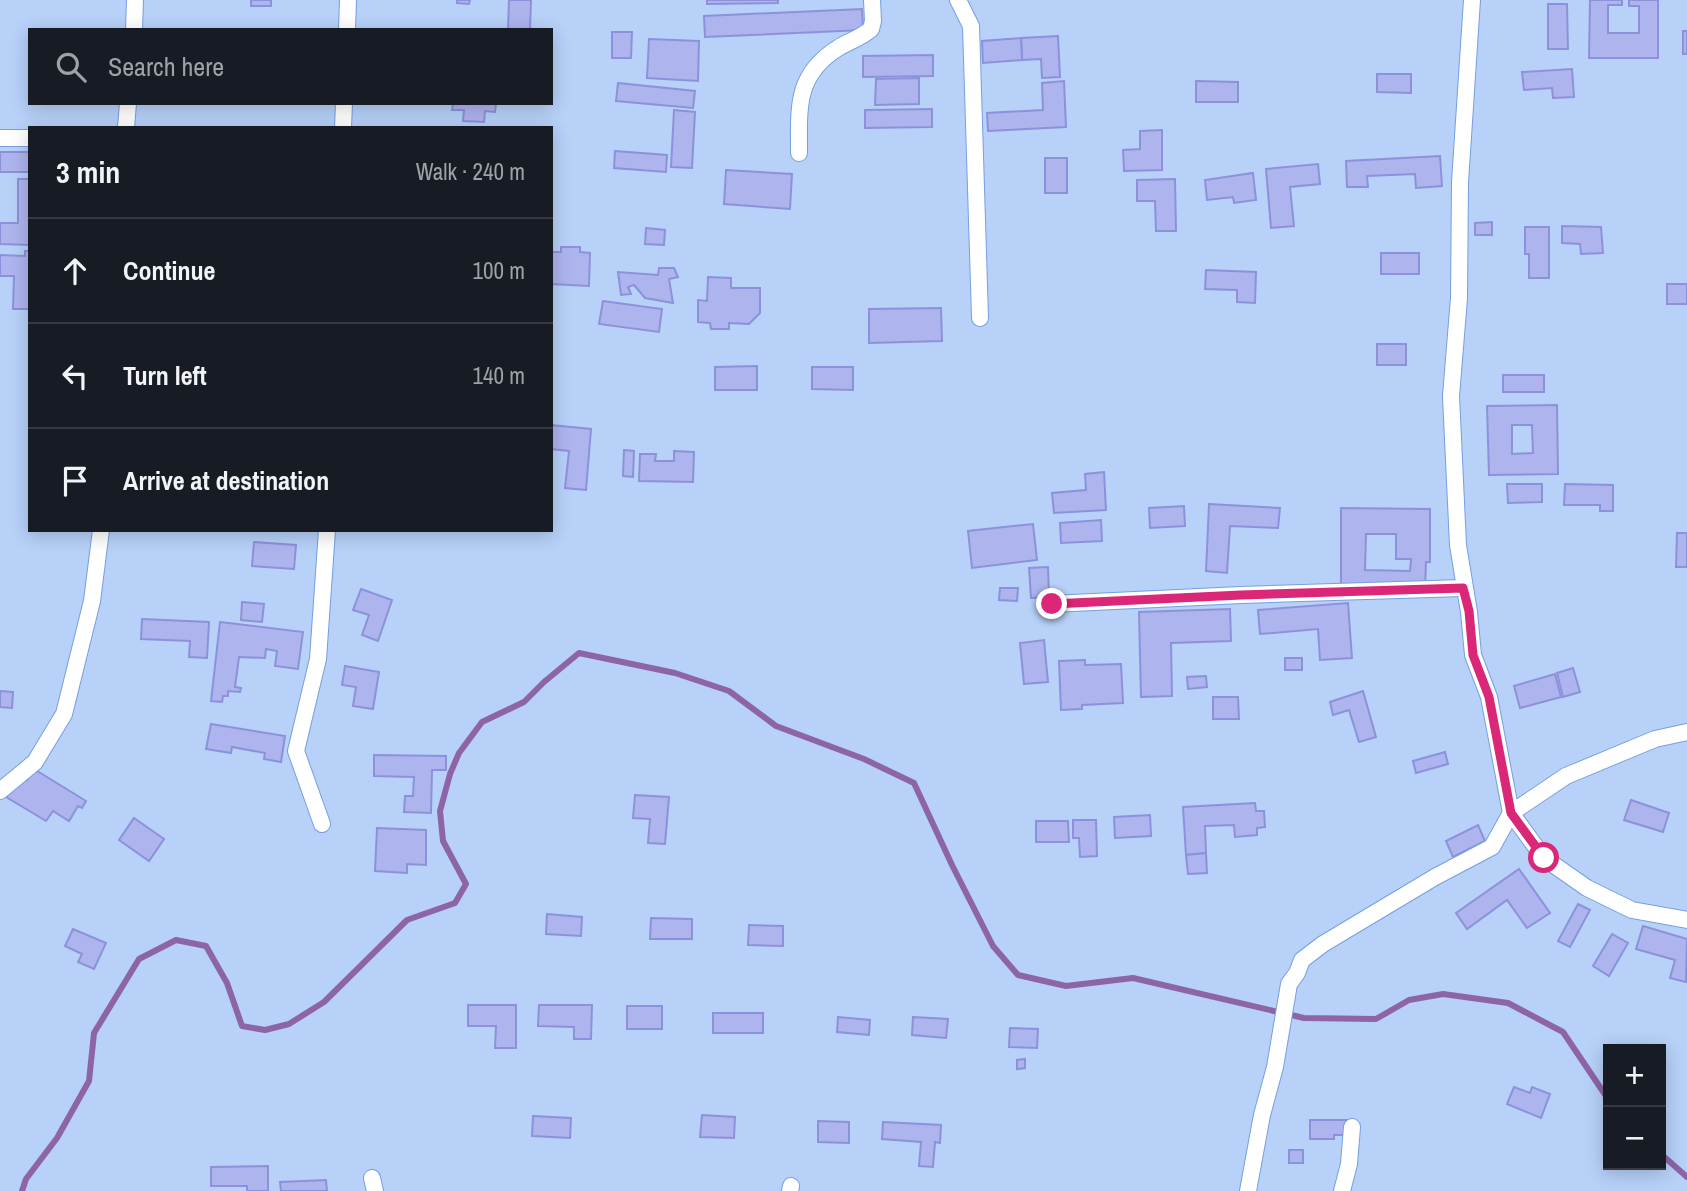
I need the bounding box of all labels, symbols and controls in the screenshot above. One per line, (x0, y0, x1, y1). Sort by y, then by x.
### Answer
search box (28, 28, 553, 105)
icon: search (52, 48, 90, 86)
text: Search here (108, 49, 224, 84)
text: 3 min (56, 152, 120, 192)
text: Walk · 240 m (416, 156, 525, 187)
icon: ahead (56, 252, 94, 290)
text: Continue (123, 253, 215, 288)
text: 100 m (473, 255, 525, 286)
icon: left (56, 357, 94, 395)
text: Turn left (123, 358, 207, 393)
text: 140 m (473, 360, 525, 391)
icon: arrive (56, 462, 94, 500)
text: Arrive at destination (123, 463, 329, 498)
route end (1036, 588, 1067, 619)
route start (1528, 842, 1559, 873)
map controls (1603, 1044, 1666, 1170)
button: + (1603, 1044, 1666, 1107)
button: − (1603, 1107, 1666, 1170)

